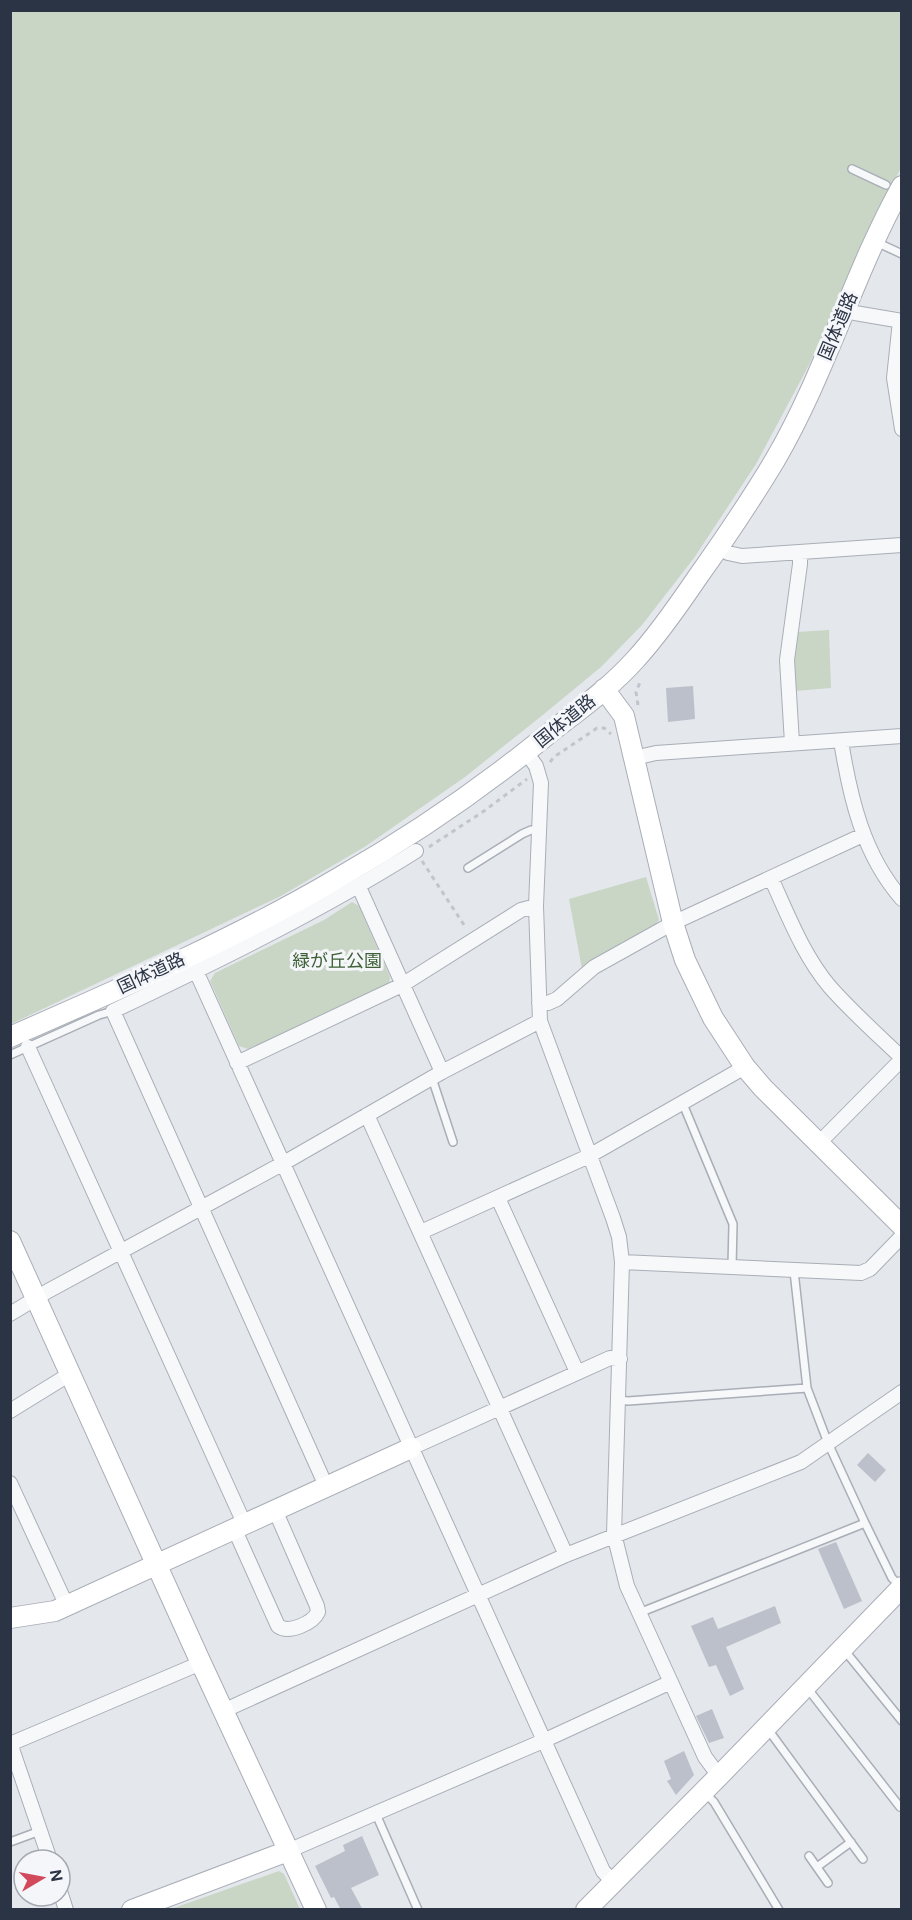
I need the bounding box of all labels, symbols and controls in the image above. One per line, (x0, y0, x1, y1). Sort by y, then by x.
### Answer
street label: 国体道路 (813, 288, 863, 364)
street label: 国体道路 (529, 689, 601, 753)
street label: 国体道路 (113, 947, 189, 999)
park label: 緑が丘公園 (292, 949, 382, 973)
north arrow (12, 1848, 72, 1908)
text: N (45, 1868, 68, 1883)

